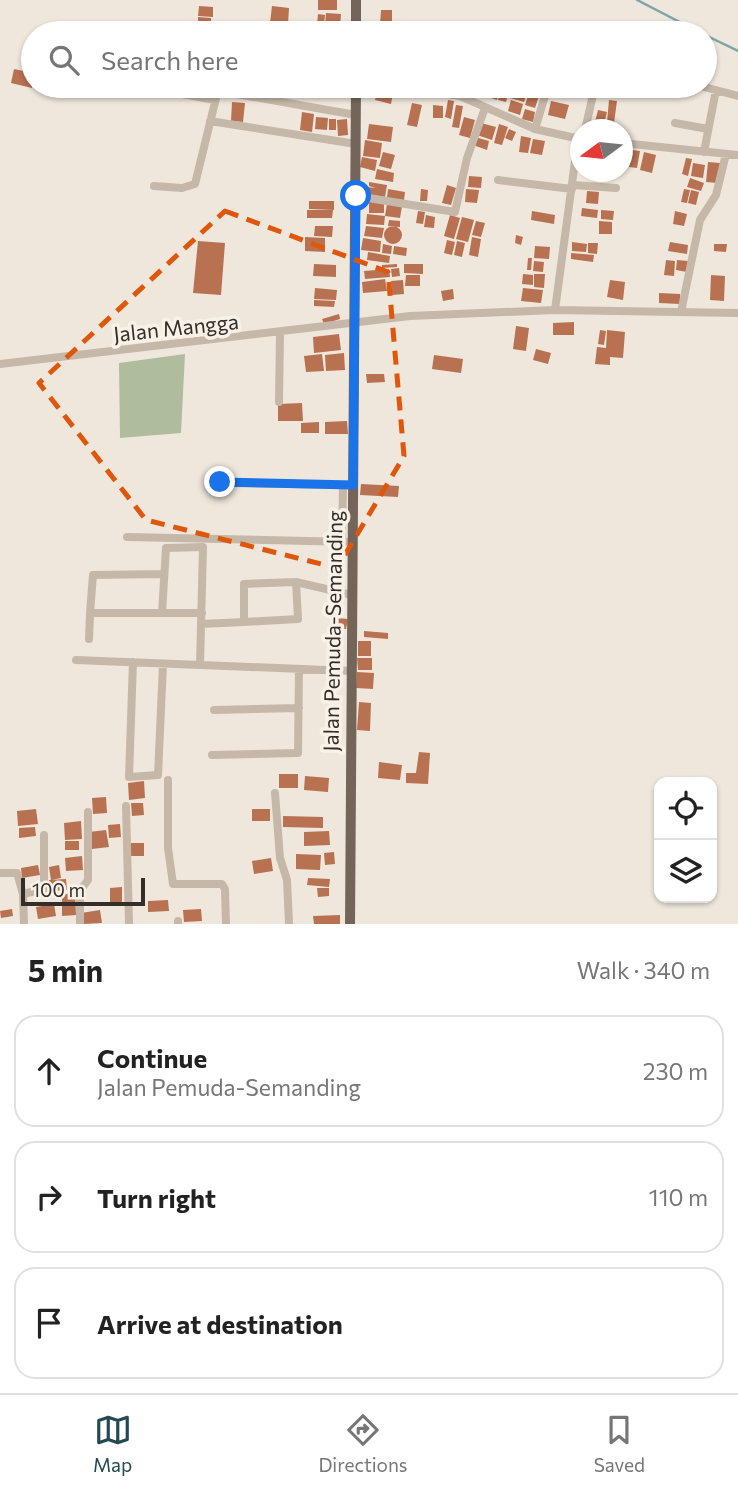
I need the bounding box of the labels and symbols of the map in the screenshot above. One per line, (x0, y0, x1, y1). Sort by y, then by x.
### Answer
north arrow (570, 119, 633, 182)
route start (340, 180, 371, 211)
street label: Jalan Mangga (112, 308, 240, 346)
route end (204, 466, 235, 497)
street label: Jalan Pemuda-Semanding (317, 510, 347, 752)
scale bar (21, 875, 145, 907)

